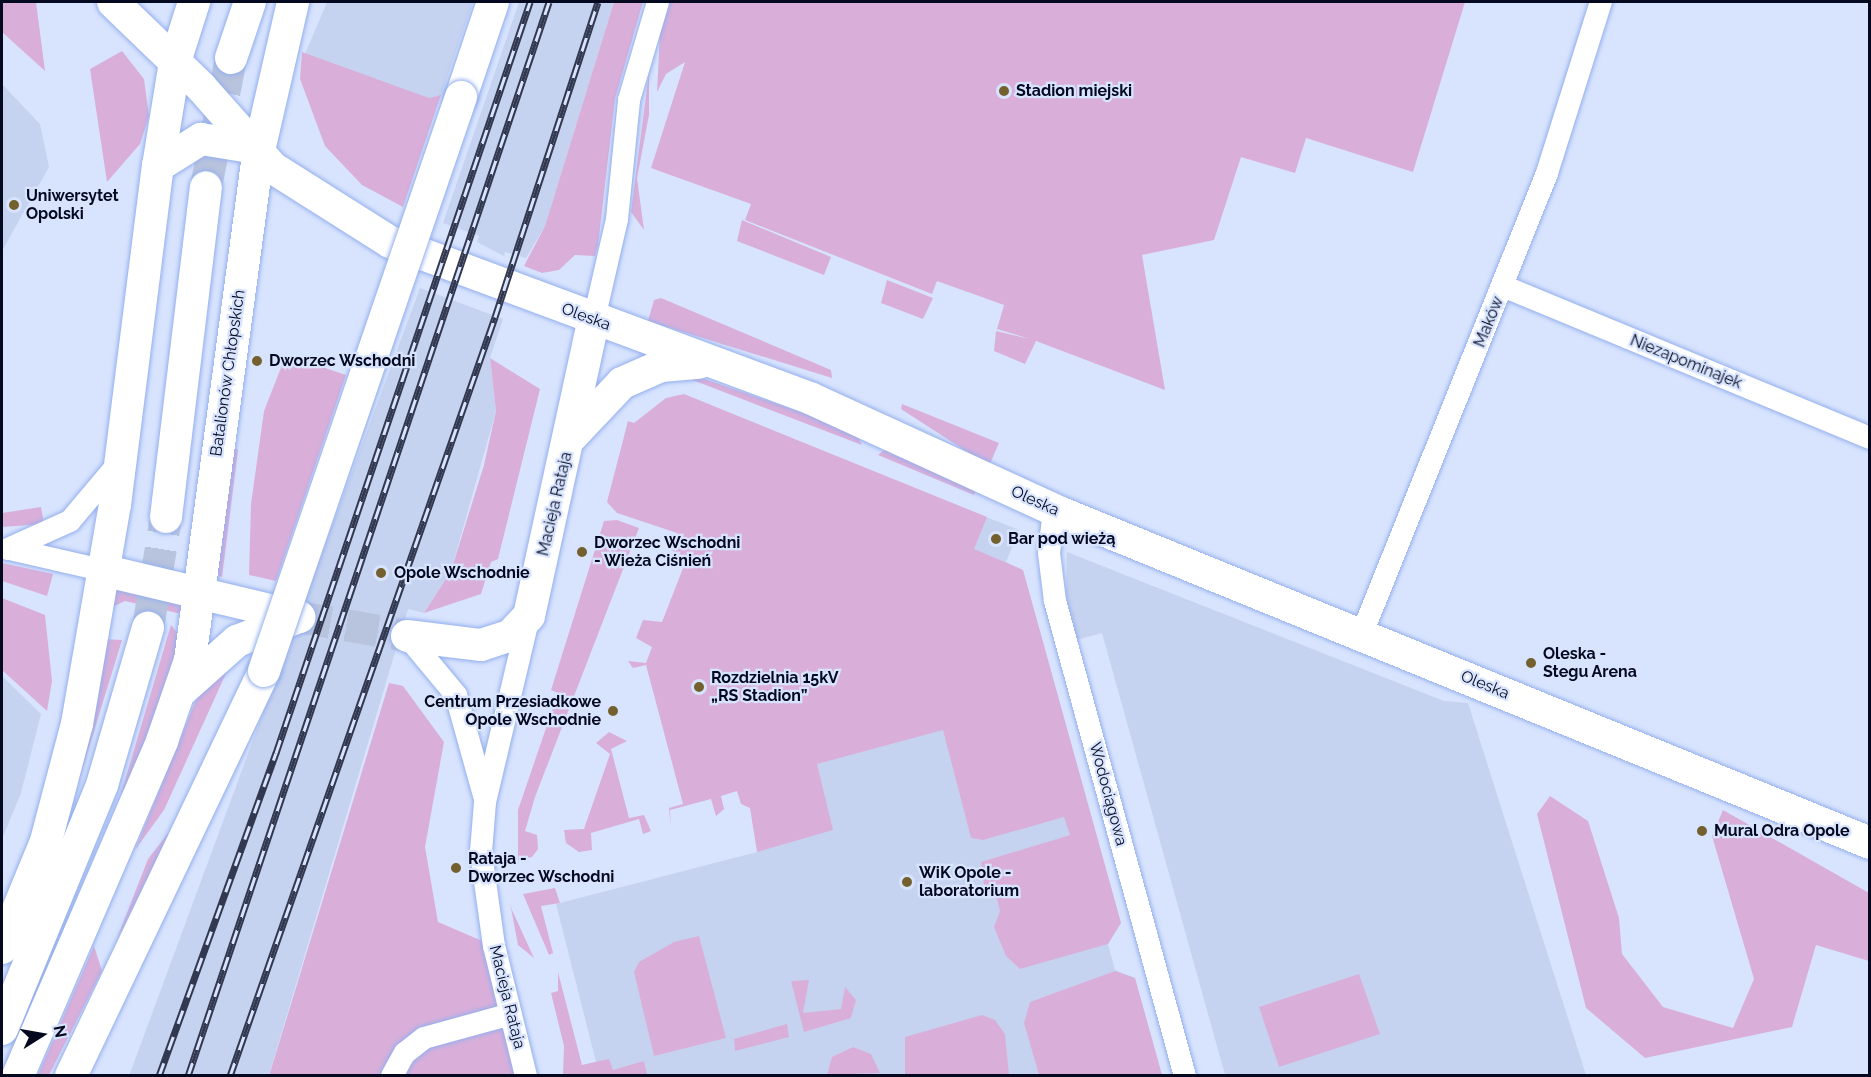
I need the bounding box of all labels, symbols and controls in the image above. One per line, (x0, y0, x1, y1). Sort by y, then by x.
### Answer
place label: Stadion miejski (1016, 81, 1132, 101)
marker: Stadion miejski (997, 84, 1011, 98)
place label: Uniwersytet Opolski (26, 186, 119, 224)
marker: Uniwersytet Opolski (7, 198, 21, 212)
street label: Batalionów Chłopskich (207, 288, 249, 458)
street label: Maków (1470, 294, 1508, 350)
street label: Oleska (559, 299, 613, 335)
street label: Niezapominajek (1627, 331, 1745, 393)
place label: Dworzec Wschodni (269, 351, 416, 371)
marker: Dworzec Wschodni (250, 354, 264, 368)
street label: Macieja Rataja (534, 450, 576, 558)
street label: Oleska (1008, 482, 1062, 520)
place label: Bar pod wieżą (1008, 529, 1116, 549)
marker: Bar pod wieżą (989, 532, 1003, 546)
place label: Dworzec Wschodni - Wieża Ciśnień (594, 533, 741, 571)
marker: Dworzec Wschodni - Wieża Ciśnień (575, 545, 589, 559)
place label: Opole Wschodnie (394, 563, 530, 583)
marker: Opole Wschodnie (372, 564, 390, 582)
place label: Oleska - Stegu Arena (1543, 644, 1637, 682)
marker: Oleska - Stegu Arena (1524, 656, 1538, 670)
street label: Oleska (1458, 667, 1512, 703)
place label: Rozdzielnia 15kV „RS Stadion” (711, 668, 839, 706)
marker: Rozdzielnia 15kV „RS Stadion” (692, 680, 706, 694)
place label: Centrum Przesiadkowe Opole Wschodnie (424, 692, 601, 730)
marker: Centrum Przesiadkowe Opole Wschodnie (606, 704, 620, 718)
street label: Wodociągowa (1085, 740, 1131, 848)
place label: Mural Odra Opole (1714, 821, 1850, 841)
marker: Mural Odra Opole (1695, 824, 1709, 838)
place label: Rataja - Dworzec Wschodni (468, 849, 615, 887)
marker: Rataja - Dworzec Wschodni (449, 861, 463, 875)
place label: WiK Opole - laboratorium (919, 863, 1019, 901)
marker: WiK Opole - laboratorium (900, 875, 914, 889)
street label: Macieja Rataja (485, 943, 529, 1051)
north arrow (12, 1005, 72, 1065)
text: N (50, 1024, 71, 1039)

